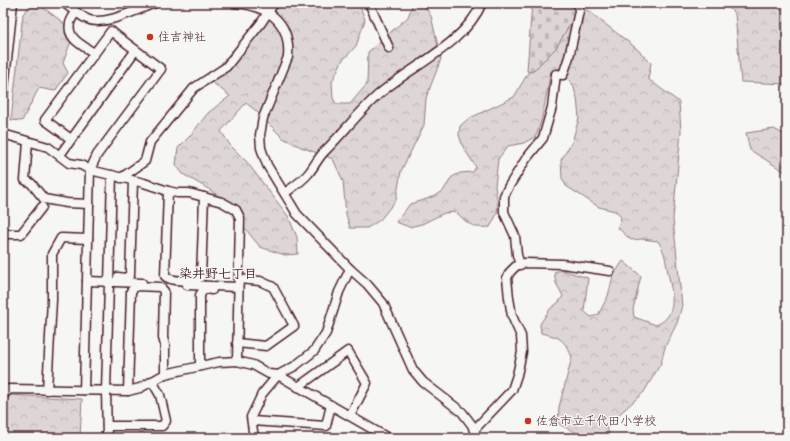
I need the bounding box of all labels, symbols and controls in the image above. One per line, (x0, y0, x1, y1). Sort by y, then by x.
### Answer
place label: 住吉神社 (158, 30, 206, 44)
marker: 住吉神社 (145, 32, 155, 42)
district label: 染井野七丁目 (179, 266, 257, 281)
place label: 佐倉市立千代田小学校 (536, 414, 656, 428)
marker: 佐倉市立千代田小学校 (523, 416, 533, 426)

